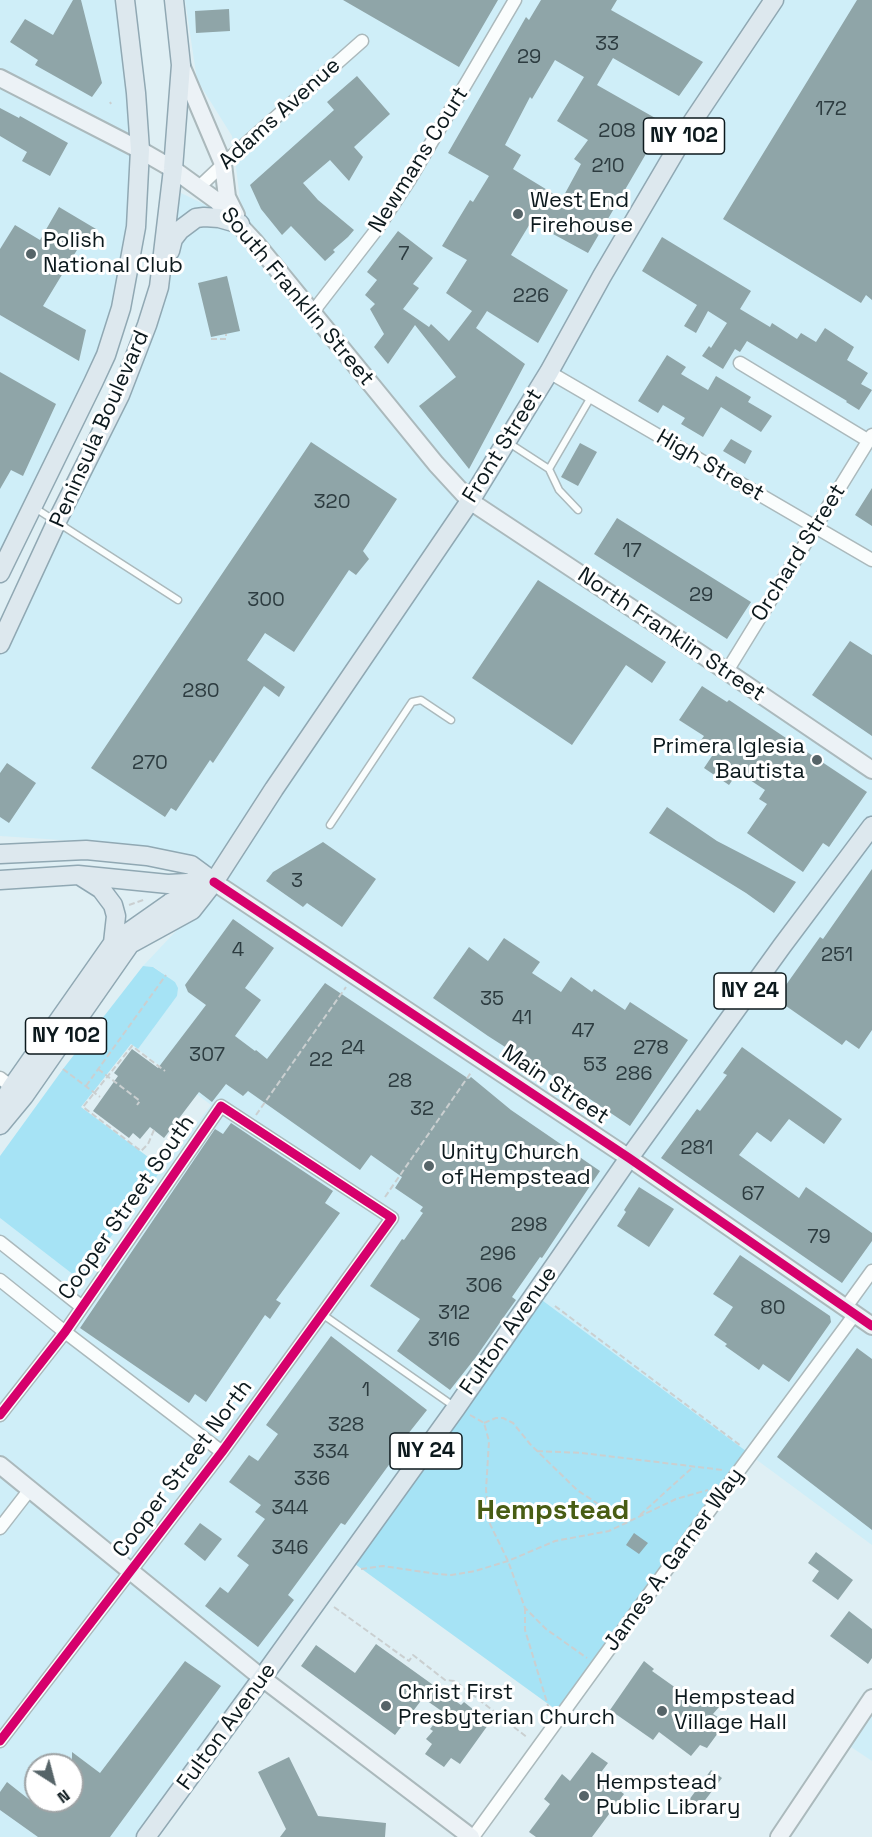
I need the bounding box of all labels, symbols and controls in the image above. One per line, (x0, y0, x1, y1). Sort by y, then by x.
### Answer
house number: 33 (595, 33, 619, 57)
house number: 29 (517, 46, 541, 70)
street label: Adams Avenue (214, 52, 346, 176)
street label: Newmans Court (364, 82, 474, 238)
house number: 172 (815, 98, 847, 122)
road number: NY 102 (644, 118, 724, 154)
house number: 208 (598, 120, 636, 144)
house number: 210 (591, 155, 625, 179)
place label: West End Firehouse (530, 188, 633, 240)
street label: South Franklin Street (215, 202, 379, 392)
marker: West End Firehouse (511, 207, 525, 221)
place label: Polish National Club (43, 228, 183, 280)
house number: 7 (398, 243, 410, 267)
marker: Polish National Club (24, 247, 38, 261)
house number: 226 (513, 285, 549, 309)
street label: Peninsula Boulevard (45, 326, 155, 532)
street label: Front Street (457, 384, 549, 508)
street label: High Street (651, 424, 769, 508)
street label: Orchard Street (746, 479, 852, 627)
house number: 320 (314, 491, 350, 515)
house number: 17 (622, 540, 642, 564)
street label: North Franklin Street (572, 562, 770, 708)
house number: 29 (689, 584, 713, 608)
house number: 300 (247, 589, 285, 613)
house number: 280 (182, 680, 220, 704)
place label: Primera Iglesia Bautista (652, 734, 805, 786)
house number: 270 (132, 752, 168, 776)
marker: Primera Iglesia Bautista (810, 753, 824, 767)
house number: 3 (291, 870, 303, 894)
house number: 4 (232, 939, 244, 963)
house number: 251 (821, 944, 853, 968)
road number: NY 24 (714, 973, 786, 1009)
house number: 35 (480, 988, 504, 1012)
house number: 41 (512, 1007, 532, 1031)
road number: NY 102 (26, 1018, 106, 1054)
house number: 47 (571, 1020, 595, 1044)
house number: 24 (341, 1037, 365, 1061)
house number: 278 (633, 1037, 669, 1061)
street label: Main Street (496, 1040, 614, 1130)
house number: 307 (189, 1044, 225, 1068)
house number: 22 (309, 1049, 333, 1073)
house number: 53 (583, 1054, 607, 1078)
house number: 286 (616, 1063, 652, 1087)
house number: 28 (388, 1070, 412, 1094)
house number: 32 (410, 1098, 434, 1122)
street label: Cooper Street South (53, 1111, 201, 1305)
house number: 281 (681, 1137, 713, 1161)
place label: Unity Church of Hempstead (441, 1140, 591, 1192)
marker: Unity Church of Hempstead (422, 1159, 436, 1173)
house number: 67 (741, 1183, 765, 1207)
house number: 298 (511, 1214, 547, 1238)
house number: 79 (807, 1226, 831, 1250)
house number: 296 (480, 1243, 516, 1267)
street label: Fulton Avenue (455, 1262, 563, 1400)
house number: 306 (465, 1275, 503, 1299)
house number: 80 (760, 1297, 786, 1321)
house number: 312 (438, 1302, 470, 1326)
house number: 316 (428, 1329, 460, 1353)
street label: Cooper Street North (108, 1375, 258, 1563)
house number: 1 (362, 1379, 370, 1403)
house number: 328 (328, 1414, 364, 1438)
road number: NY 24 (390, 1433, 462, 1469)
house number: 334 (313, 1441, 349, 1465)
street label: James A. Garner Way (599, 1463, 749, 1657)
house number: 336 (294, 1468, 330, 1492)
district label: Hempstead (477, 1494, 629, 1528)
house number: 344 (271, 1497, 309, 1521)
house number: 346 (272, 1537, 308, 1561)
street label: Fulton Avenue (172, 1658, 282, 1796)
place label: Christ First Presbyterian Church (398, 1680, 615, 1732)
place label: Hempstead Village Hall (674, 1685, 795, 1736)
marker: Christ First Presbyterian Church (379, 1699, 393, 1713)
marker: Hempstead Village Hall (655, 1704, 669, 1718)
north arrow (24, 1753, 84, 1813)
place label: Hempstead Public Library (596, 1770, 740, 1822)
text: N (53, 1785, 74, 1808)
marker: Hempstead Public Library (577, 1789, 591, 1803)

